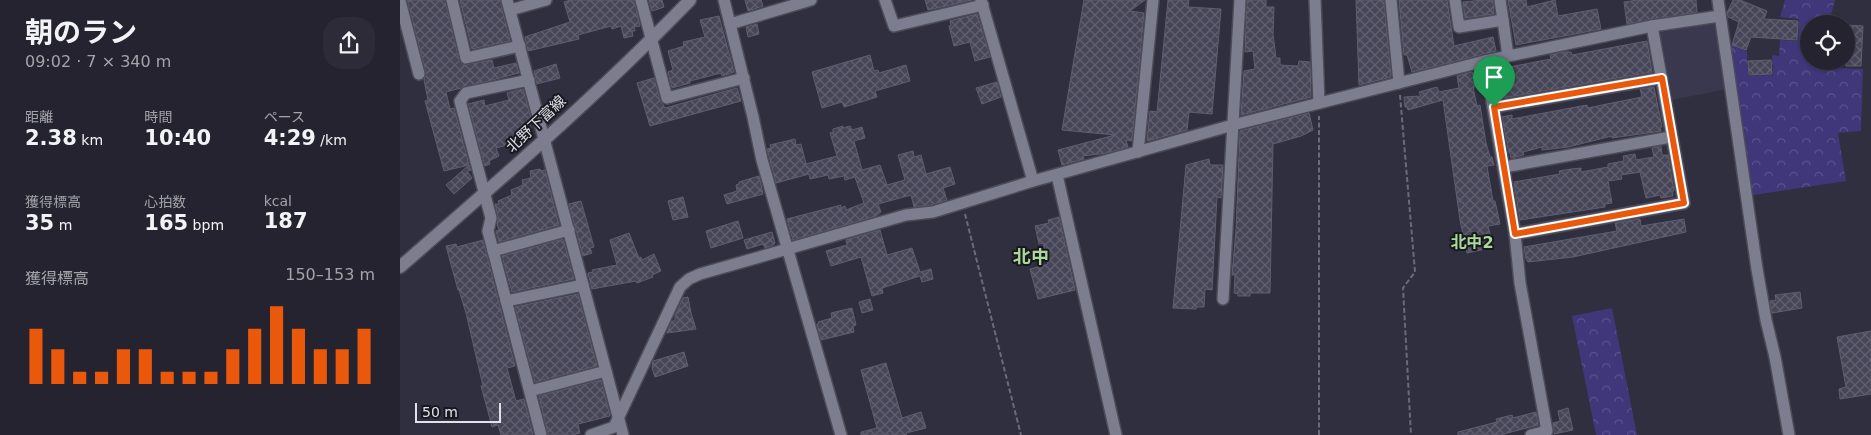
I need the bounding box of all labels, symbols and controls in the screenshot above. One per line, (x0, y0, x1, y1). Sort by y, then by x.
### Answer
map controls (1800, 15, 1855, 70)
button: locate (1800, 15, 1855, 70)
text: 朝のラン (25, 16, 137, 49)
button: share (323, 17, 375, 69)
text: 09:02 · 7 × 340 m (25, 52, 171, 71)
pin (1473, 56, 1515, 107)
icon: arrive (1480, 63, 1508, 91)
street label: 北野下富線 (502, 92, 570, 156)
text: 距離 (25, 109, 53, 125)
text: 時間 (144, 109, 172, 125)
text: ペース (264, 109, 305, 125)
text: 2.38 (25, 126, 77, 150)
text: 10:40 (144, 126, 211, 150)
text: 4:29 (264, 126, 316, 150)
text: km (77, 132, 103, 148)
text: /km (316, 132, 347, 148)
text: kcal (264, 193, 292, 209)
text: 獲得標高 (25, 194, 81, 210)
text: 心拍数 (144, 194, 186, 210)
text: 187 (264, 209, 308, 233)
text: 35 (25, 211, 54, 235)
text: 165 (144, 211, 188, 235)
text: m (54, 217, 72, 233)
text: bpm (188, 217, 224, 233)
district label: 北中2 (1450, 233, 1494, 252)
district label: 北中 (1013, 246, 1049, 267)
text: 150–153 m (285, 265, 375, 284)
text: 獲得標高 (25, 269, 89, 288)
scale bar (415, 400, 501, 423)
text: 50 m (422, 404, 458, 420)

